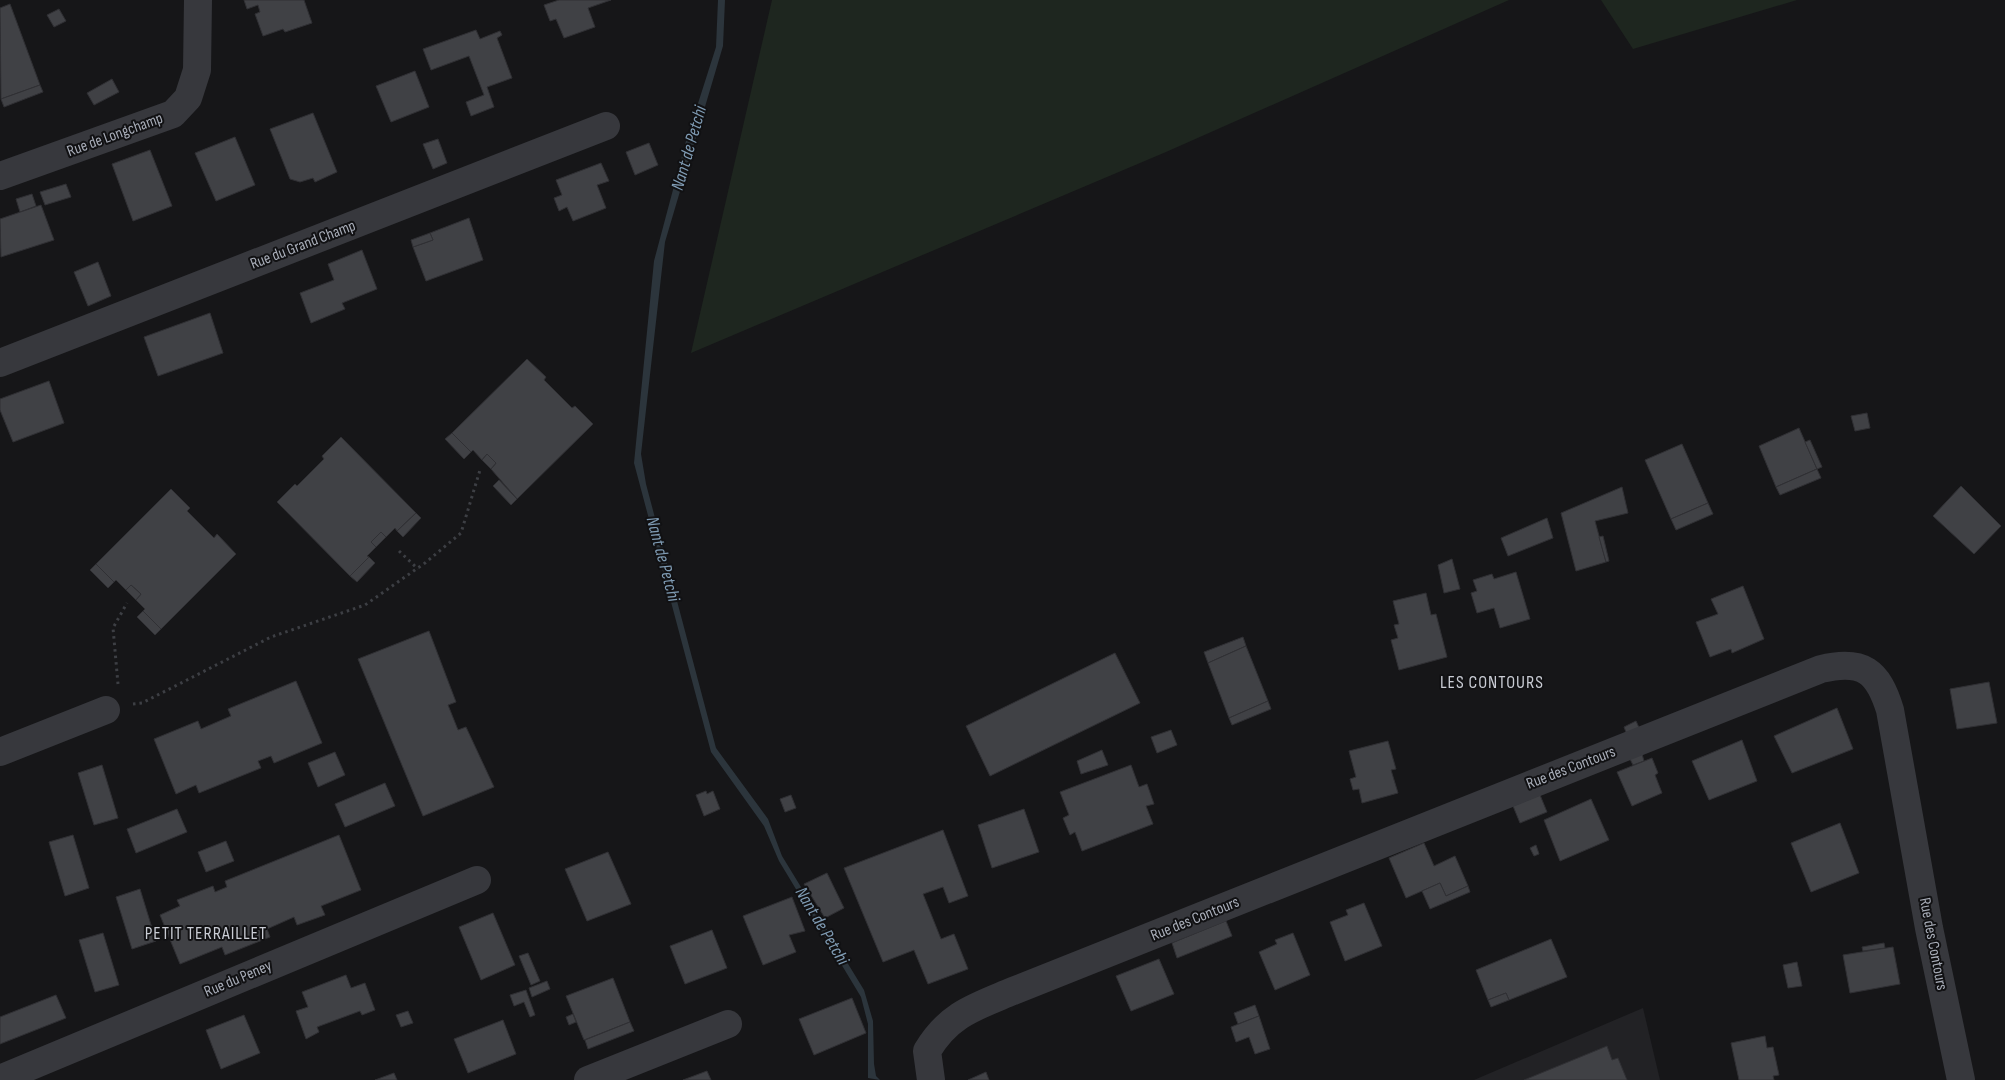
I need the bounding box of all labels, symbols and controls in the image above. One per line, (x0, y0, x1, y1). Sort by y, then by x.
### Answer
water label: Nant de Petchi (667, 103, 711, 193)
street label: Rue de Longchamp (65, 109, 165, 161)
street label: Rue du Grand Champ (248, 216, 358, 274)
water label: Nant de Petchi (642, 514, 685, 604)
district label: LES CONTOURS (1440, 672, 1544, 693)
street label: Rue des Contours (1524, 742, 1618, 794)
water label: Nant de Petchi (791, 883, 854, 969)
street label: Rue des Contours (1148, 893, 1242, 945)
street label: Rue des Contours (1915, 896, 1951, 992)
district label: PETIT TERRAILLET (145, 923, 267, 944)
street label: Rue du Peney (201, 956, 275, 1002)

